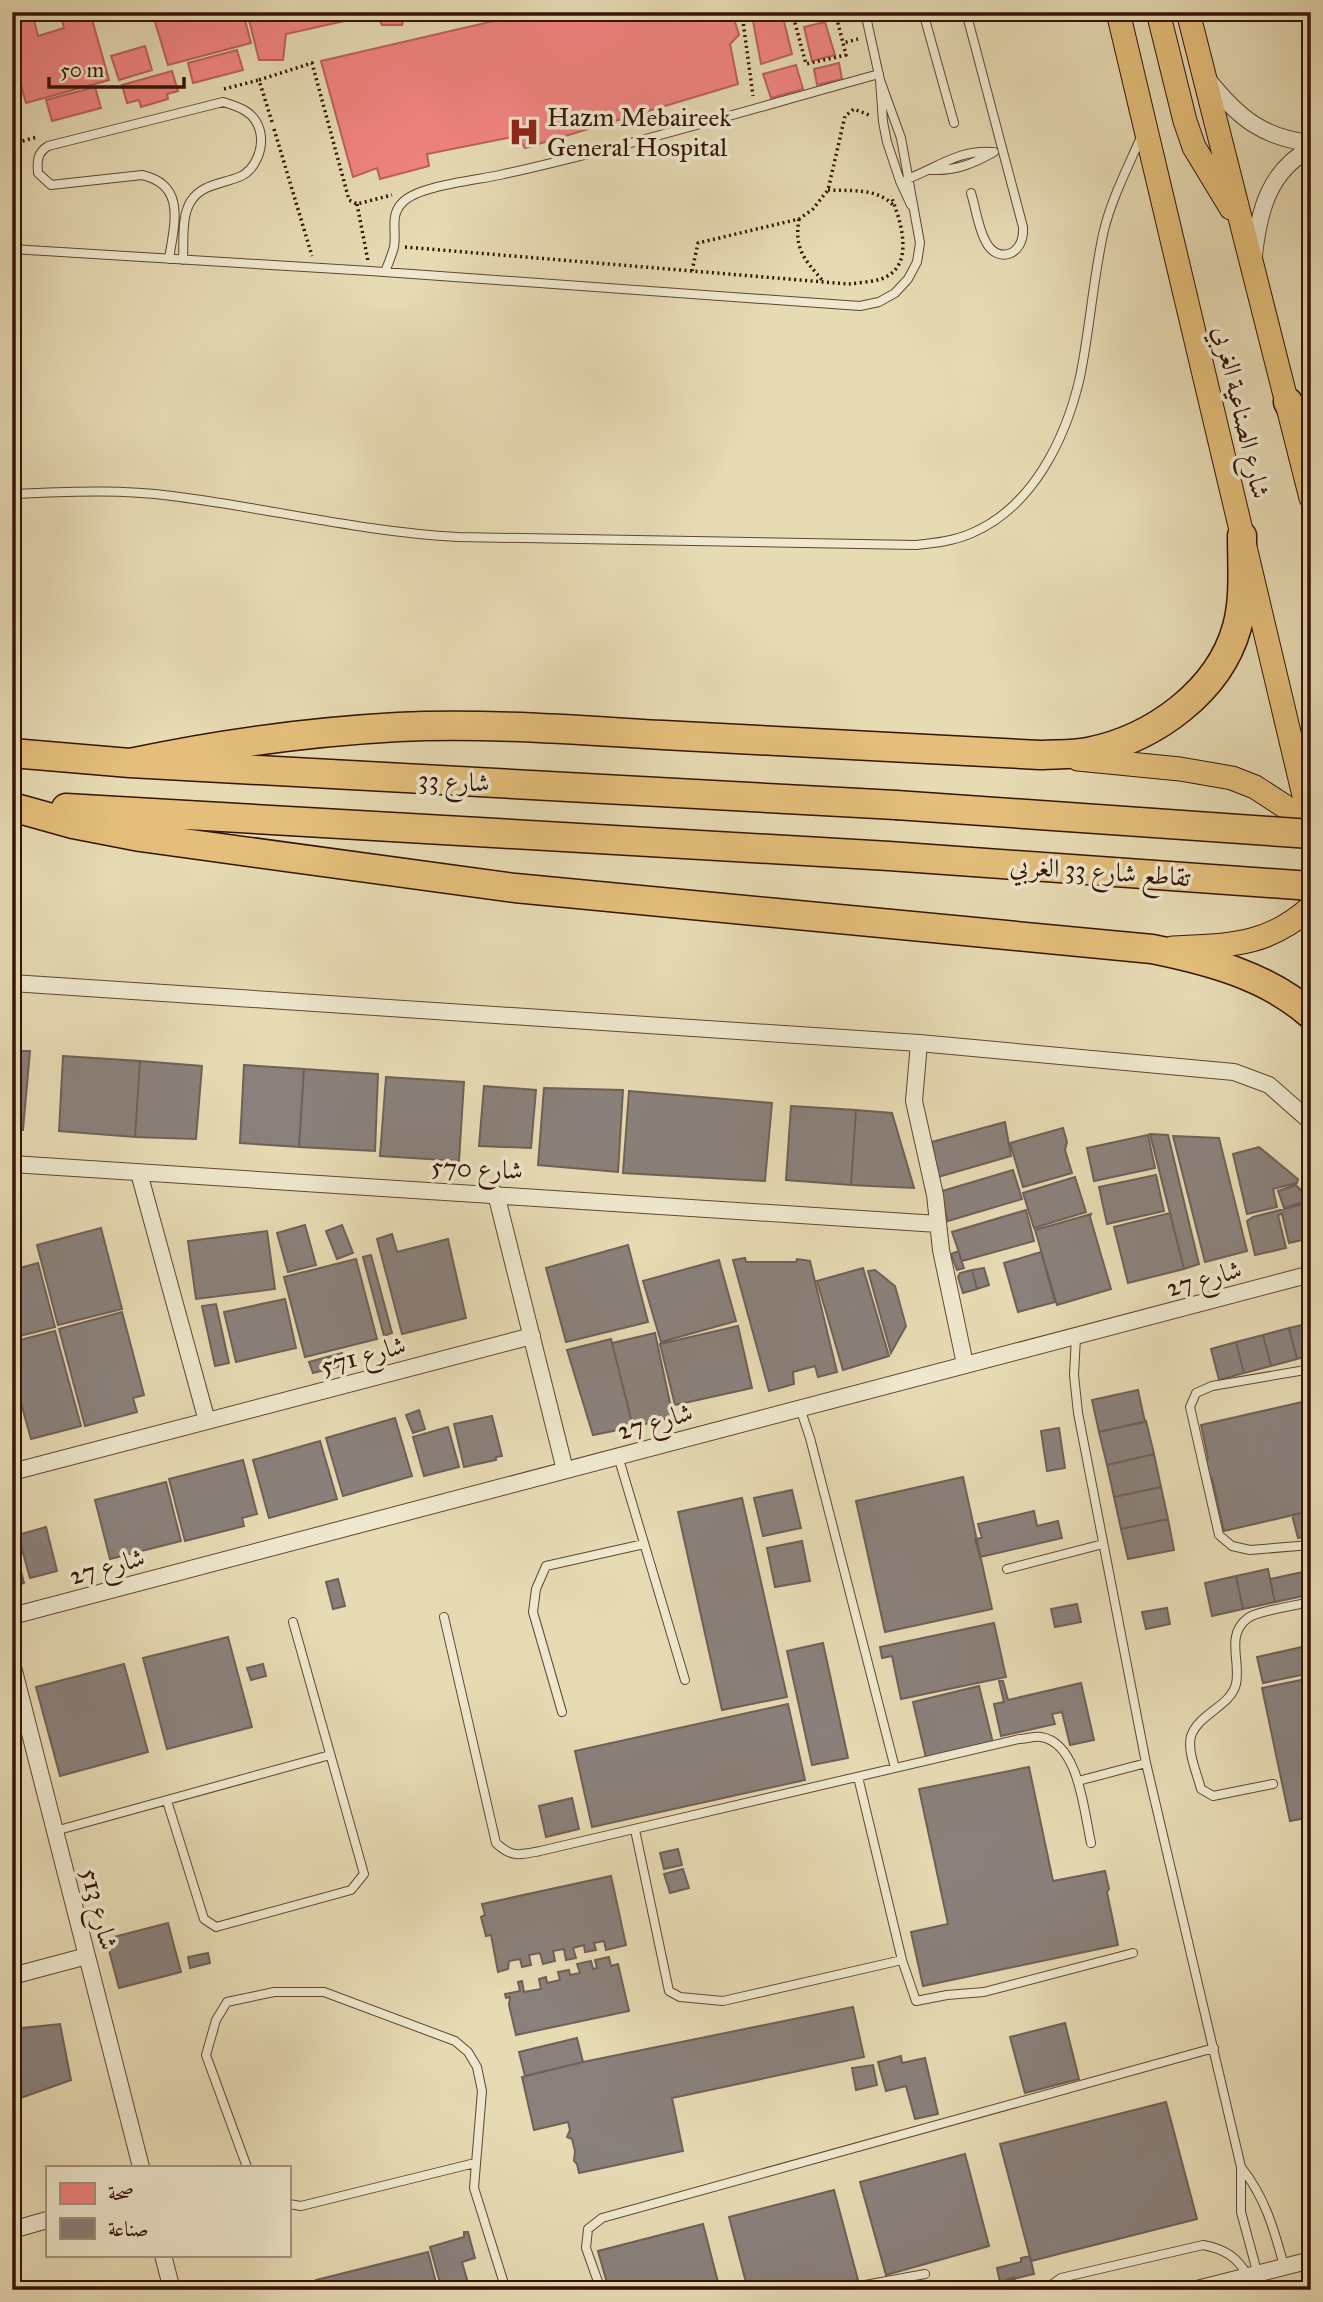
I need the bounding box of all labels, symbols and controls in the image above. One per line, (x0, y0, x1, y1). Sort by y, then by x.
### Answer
scale bar (49, 46, 184, 90)
text: 50 m (60, 57, 105, 83)
place label: Hazm Mebaireek General Hospital (547, 101, 732, 163)
hospital icon: Hazm Mebaireek General Hospital (507, 115, 541, 149)
street label: شارع الصناعية الغربي (1201, 323, 1277, 503)
street label: شارع 33 (417, 763, 491, 805)
street label: تقاطع شارع 33 الغربي (1008, 849, 1192, 901)
street label: شارع 570 (430, 1150, 524, 1192)
street label: شارع 27 (1163, 1253, 1247, 1309)
street label: شارع 571 (317, 1328, 411, 1388)
street label: شارع 27 (614, 1396, 698, 1452)
street label: شارع 27 (66, 1541, 150, 1597)
street label: شارع 513 (69, 1865, 126, 1955)
legend (46, 2166, 290, 2256)
text: صحة (108, 2180, 134, 2206)
text: صناعة (108, 2216, 149, 2242)

